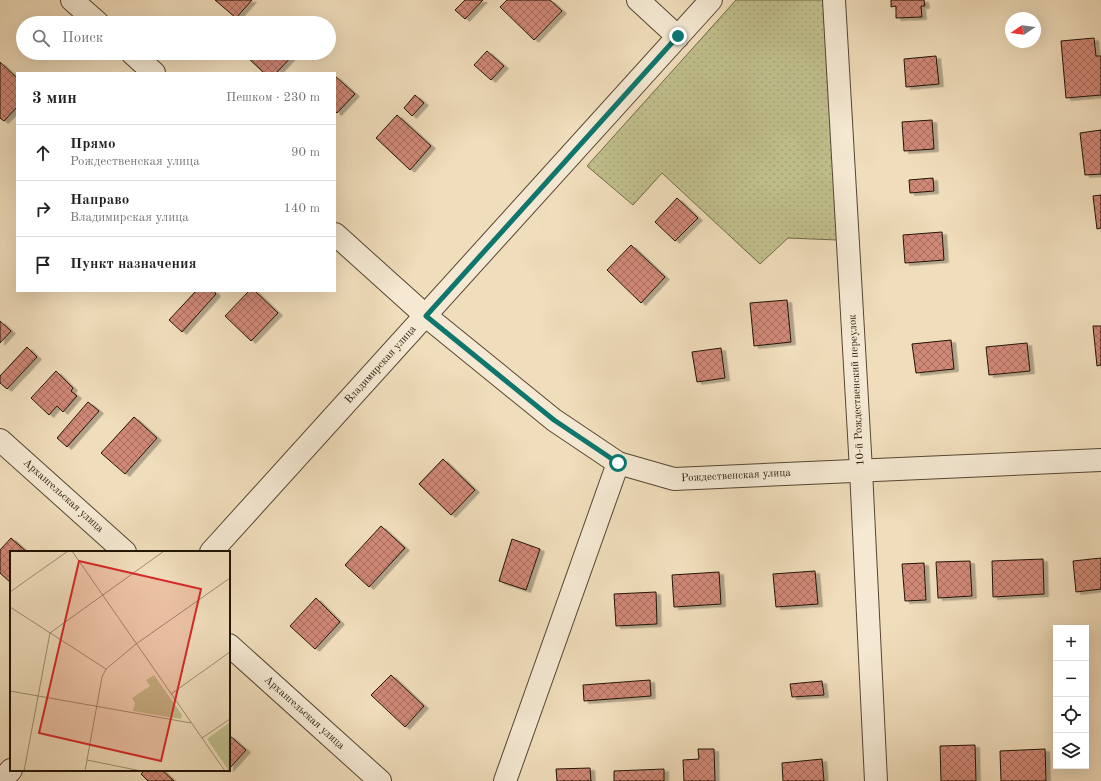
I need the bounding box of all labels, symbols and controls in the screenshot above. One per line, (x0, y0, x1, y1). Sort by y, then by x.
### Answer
north arrow (1005, 12, 1041, 48)
search box (16, 16, 336, 60)
icon: search (30, 27, 52, 49)
route end (669, 27, 687, 45)
text: Поиск (62, 31, 103, 46)
text: 3 мин (32, 90, 77, 107)
text: Пешком · 230 m (226, 91, 320, 104)
text: Прямо (70, 137, 116, 152)
icon: ahead (32, 142, 54, 164)
text: 90 m (291, 146, 320, 159)
text: Рождественская улица (70, 155, 200, 168)
text: Направо (70, 193, 129, 208)
icon: right (32, 198, 54, 220)
text: 140 m (283, 202, 320, 215)
text: Владимирская улица (70, 211, 189, 224)
icon: arrive (32, 254, 54, 276)
text: Пункт назначения (70, 257, 197, 272)
street label: 10-й Рождественский переулок (848, 314, 866, 466)
street label: Владимирская улица (343, 324, 419, 406)
route start (609, 454, 627, 472)
street label: Архангельская улица (21, 457, 106, 535)
street label: Рождественская улица (681, 468, 792, 484)
inset map (10, 551, 230, 771)
map controls (1053, 625, 1089, 769)
button: + (1053, 625, 1089, 661)
button: − (1053, 661, 1089, 697)
street label: Архангельская улица (262, 674, 347, 752)
button: locate (1053, 697, 1089, 733)
button: layers (1053, 733, 1089, 769)

